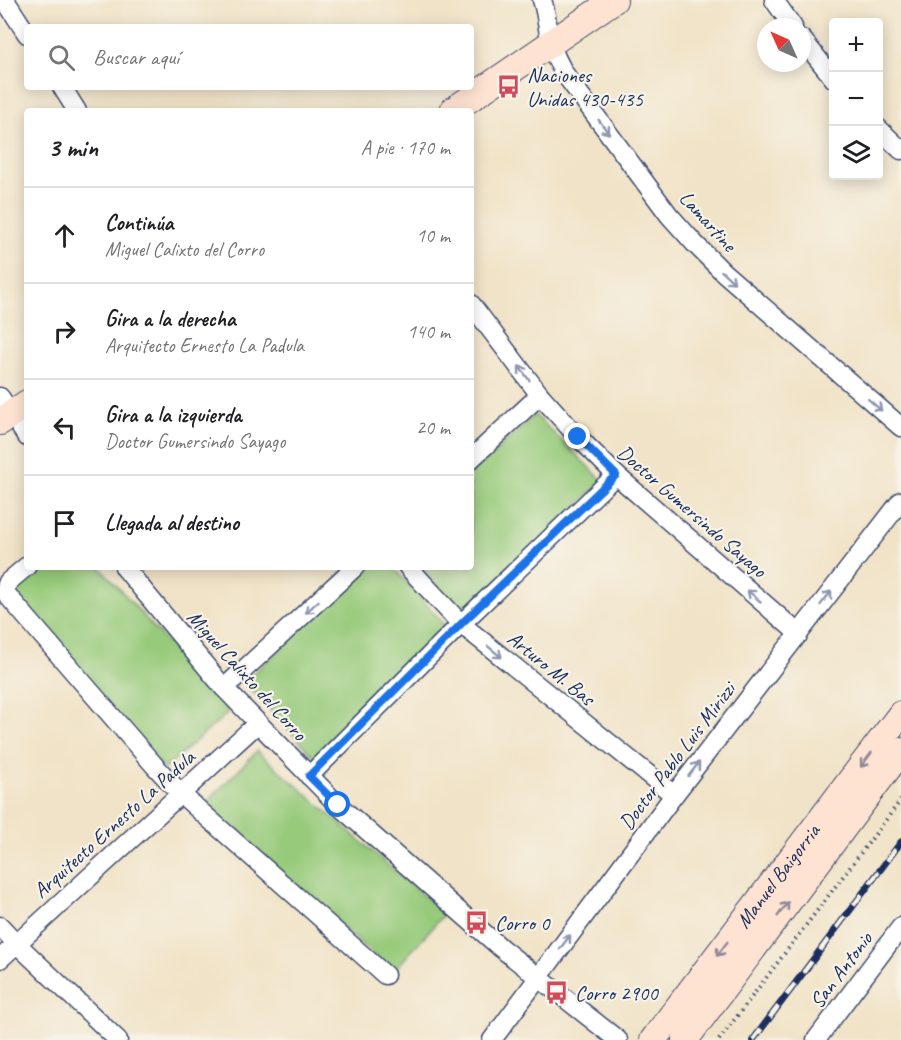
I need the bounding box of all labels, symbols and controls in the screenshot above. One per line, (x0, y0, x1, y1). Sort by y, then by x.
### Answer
north arrow (757, 18, 811, 72)
map controls (829, 18, 883, 180)
button: + (829, 18, 883, 72)
search box (24, 24, 474, 90)
icon: search (45, 41, 78, 74)
text: Buscar aquí (93, 43, 179, 71)
place label: Naciones Unidas 430-435 (527, 62, 645, 112)
button: − (829, 72, 883, 126)
bus stop icon: Naciones Unidas 430-435 (496, 74, 522, 100)
one-way arrow (598, 118, 610, 134)
button: layers (829, 126, 883, 180)
text: 3 min (48, 131, 98, 164)
text: A pie · 170 m (361, 135, 450, 160)
street label: Lamartine (674, 185, 744, 258)
text: Continúa (105, 209, 173, 237)
icon: ahead (48, 219, 81, 252)
text: 10 m (416, 223, 450, 248)
text: Miguel Calixto del Corro (105, 237, 264, 262)
one-way arrow (720, 270, 735, 284)
text: Gira a la derecha (105, 305, 236, 333)
icon: right (48, 315, 81, 348)
text: 140 m (407, 319, 450, 344)
text: Arquitecto Ernesto La Padula (105, 333, 304, 358)
one-way arrow (518, 366, 530, 382)
one-way arrow (867, 398, 883, 411)
text: Gira a la izquierda (105, 401, 242, 429)
icon: left (48, 411, 81, 444)
text: 20 m (416, 415, 450, 440)
route end (564, 423, 590, 449)
text: Doctor Gumersindo Sayago (105, 429, 285, 454)
street label: Doctor Gumersindo Sayago (612, 439, 773, 584)
icon: arrive (48, 507, 81, 540)
text: Llegada al destino (105, 509, 239, 537)
one-way arrow (747, 589, 763, 603)
one-way arrow (820, 591, 832, 607)
one-way arrow (305, 600, 320, 614)
street label: Miguel Calixto del Corro (181, 604, 314, 747)
street label: Arturo M. Bas (502, 625, 601, 712)
one-way arrow (487, 645, 503, 658)
street label: Doctor Pablo Luis Mirizzi (613, 675, 743, 835)
street label: Arquitecto Ernesto La Padula (28, 743, 202, 904)
one-way arrow (859, 752, 872, 768)
one-way arrow (688, 762, 700, 778)
route start (324, 791, 350, 817)
street label: Manuel Baigorria (730, 818, 826, 933)
one-way arrow (776, 901, 789, 917)
bus stop icon: Corro 0 (464, 910, 490, 936)
place label: Corro 0 (495, 910, 551, 936)
street label: San Antonio (804, 925, 879, 1013)
one-way arrow (558, 935, 571, 951)
one-way arrow (716, 941, 729, 957)
bus stop icon: Corro 2900 (544, 980, 570, 1006)
place label: Corro 2900 (575, 980, 659, 1006)

